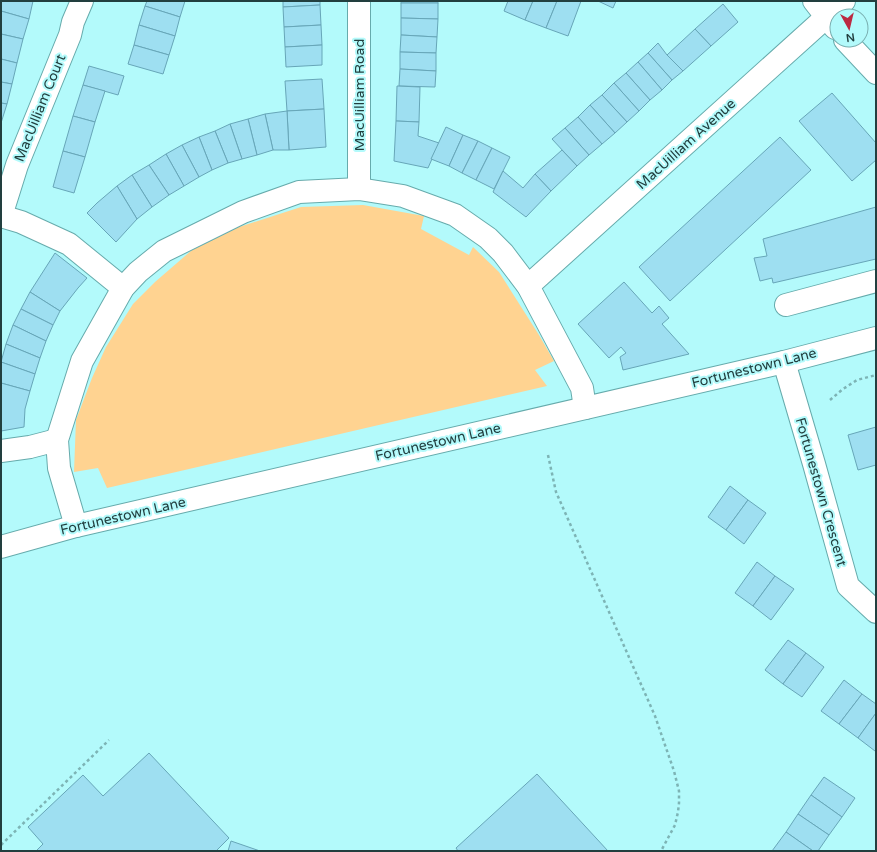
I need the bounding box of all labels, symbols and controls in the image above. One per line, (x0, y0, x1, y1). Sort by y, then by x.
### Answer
north arrow (829, 8, 869, 48)
text: N (845, 30, 856, 44)
street label: MacUilliam Road (351, 39, 368, 151)
street label: MacUilliam Court (11, 51, 70, 164)
street label: MacUilliam Avenue (633, 95, 739, 193)
street label: Fortunestown Lane (690, 344, 818, 392)
street label: Fortunestown Crescent (792, 416, 851, 569)
street label: Fortunestown Lane (374, 419, 502, 465)
street label: Fortunestown Lane (59, 493, 187, 539)

